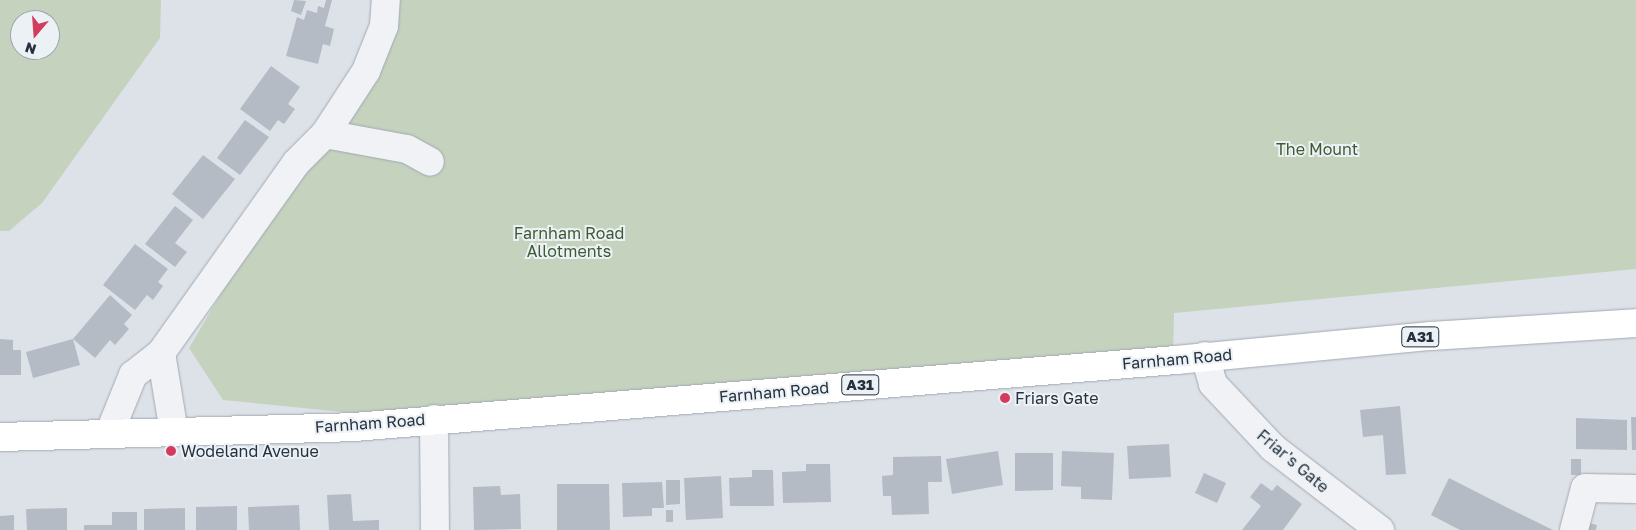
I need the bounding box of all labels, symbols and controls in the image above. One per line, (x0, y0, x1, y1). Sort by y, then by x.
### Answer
north arrow (10, 10, 60, 60)
text: N (23, 39, 38, 59)
park label: The Mount (1276, 139, 1358, 159)
park label: Farnham Road Allotments (514, 223, 624, 261)
road number: A31 (1400, 324, 1440, 350)
street label: Farnham Road (1121, 345, 1233, 373)
road number: A31 (840, 372, 880, 398)
street label: Farnham Road (718, 378, 830, 406)
place label: Friars Gate (1015, 388, 1099, 408)
marker: Friars Gate (999, 392, 1011, 404)
street label: Farnham Road (314, 410, 426, 436)
street label: Friar's Gate (1253, 425, 1333, 497)
place label: Wodeland Avenue (181, 441, 319, 461)
marker: Wodeland Avenue (165, 445, 177, 457)

